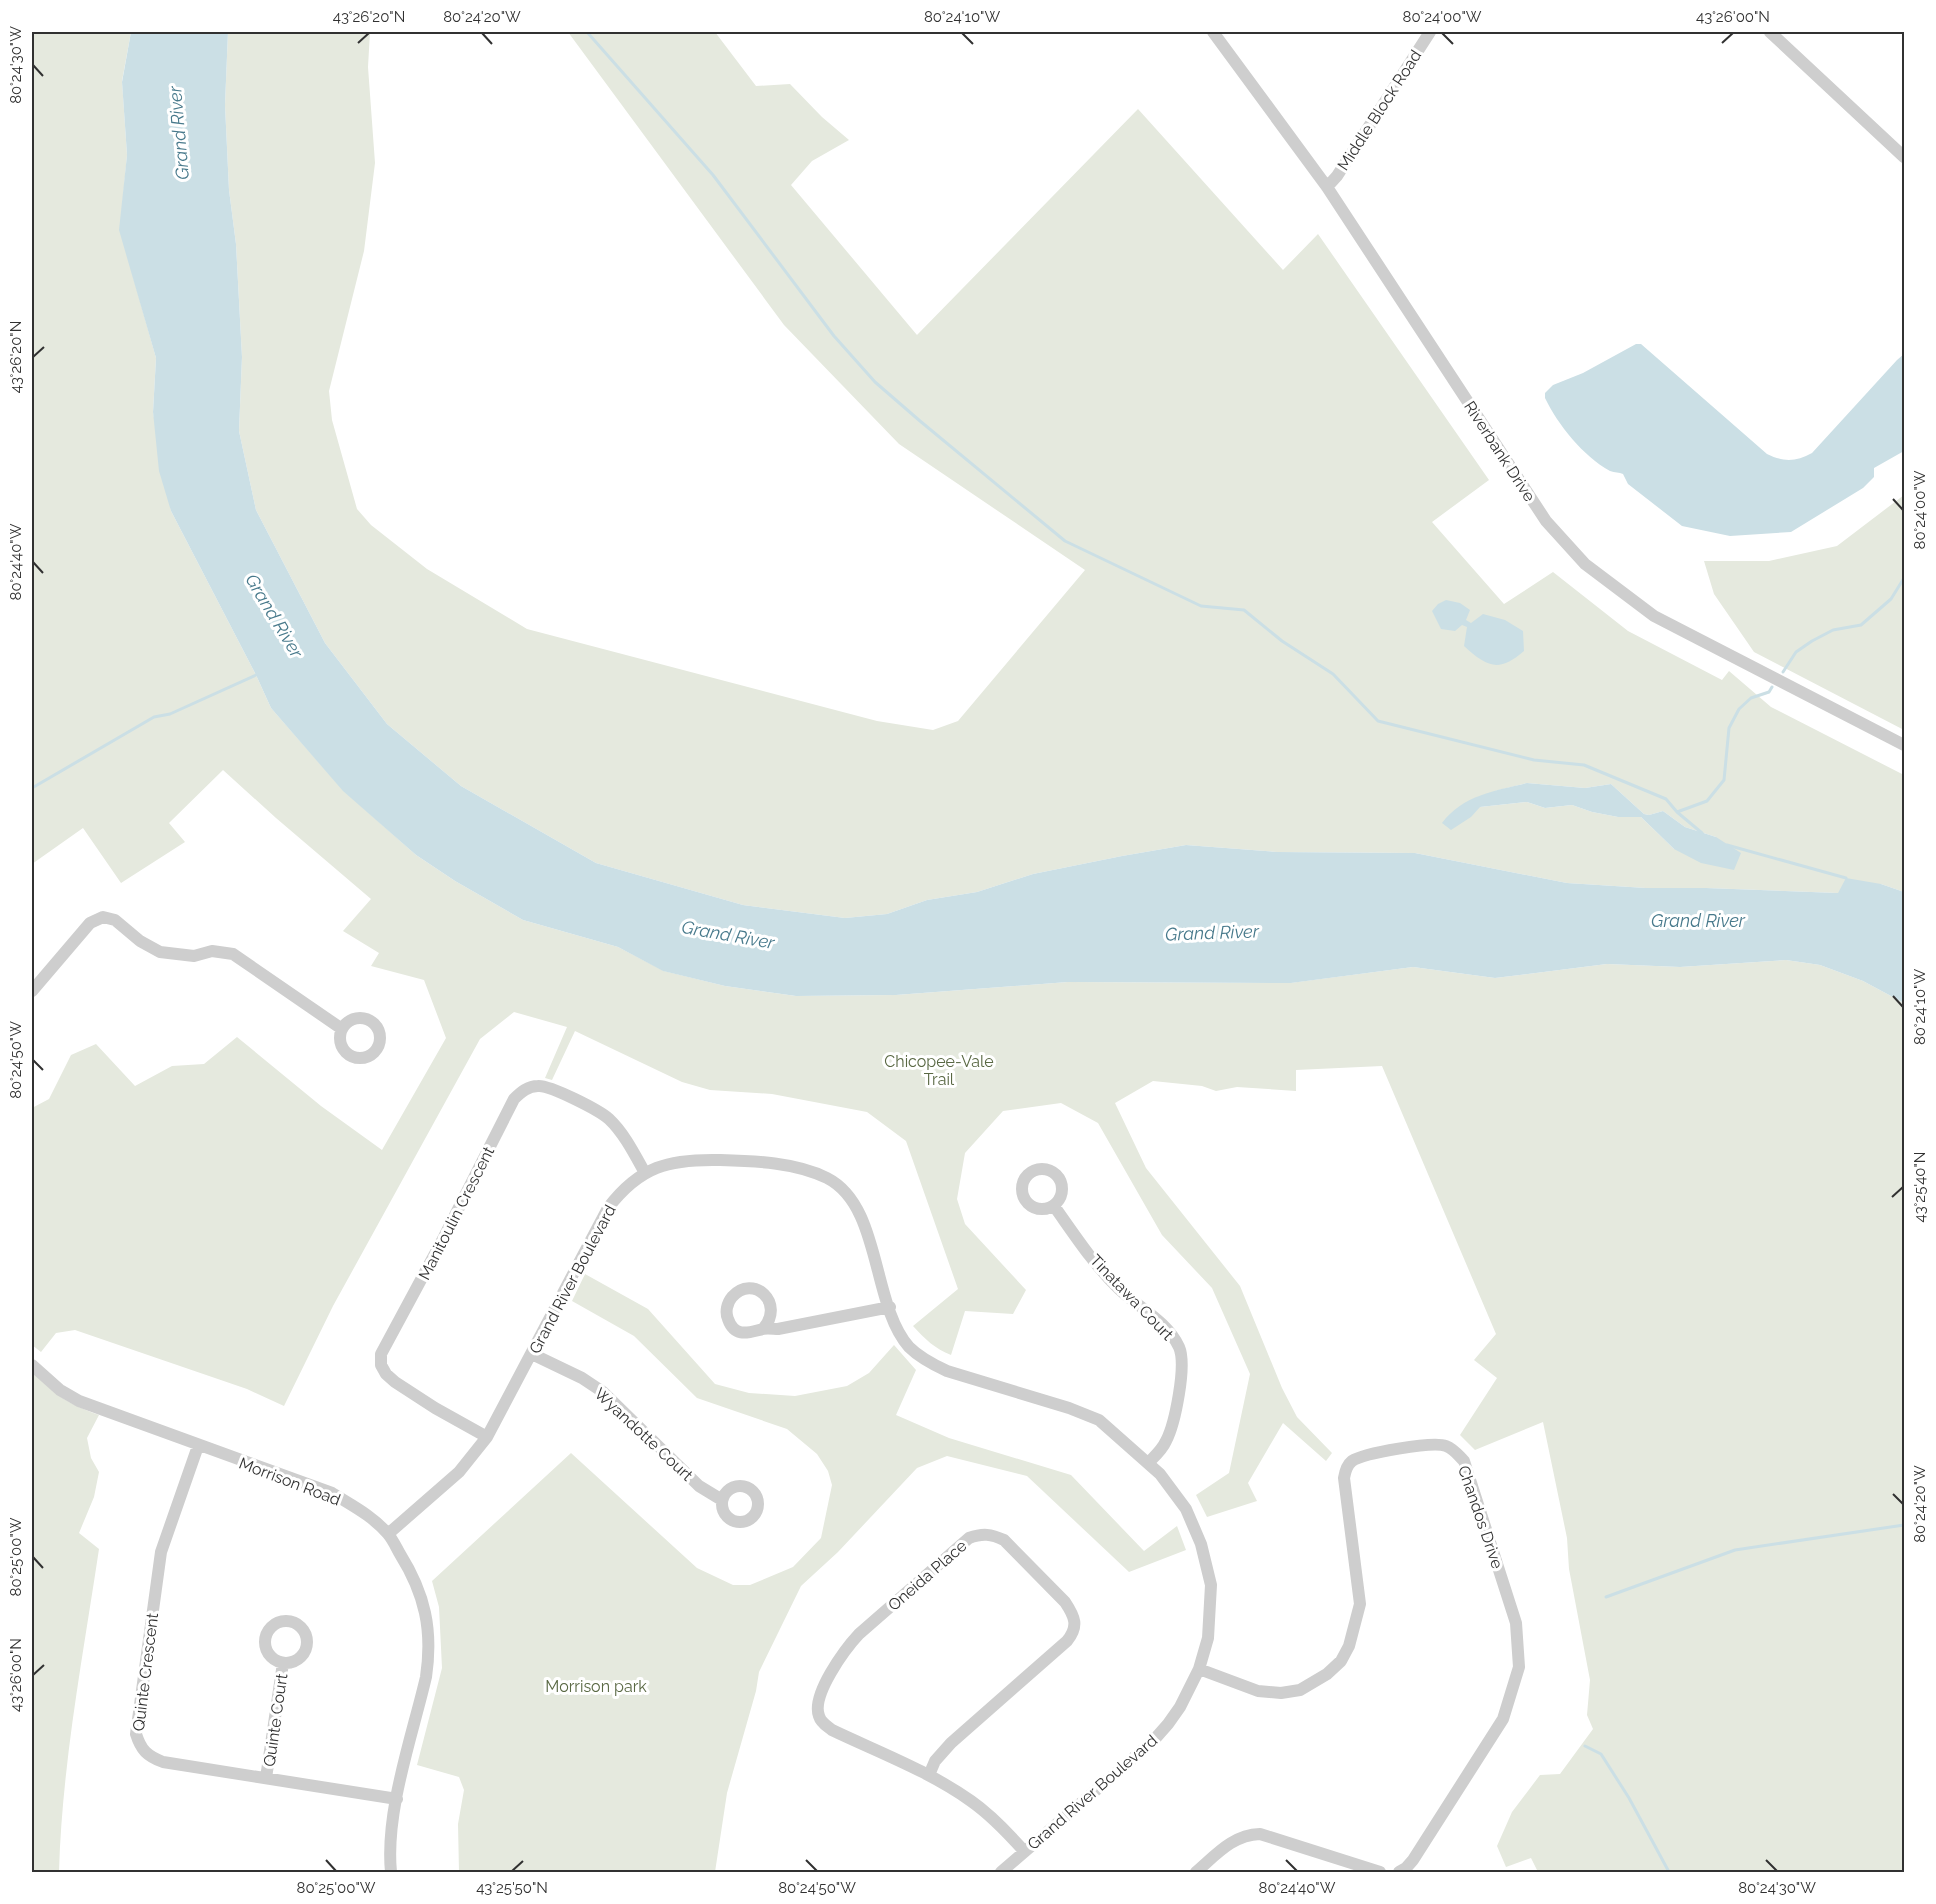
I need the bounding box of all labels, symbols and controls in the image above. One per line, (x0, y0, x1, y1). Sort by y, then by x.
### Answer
text: 43°26'20"N (333, 8, 405, 26)
text: 80°24'20"W (443, 8, 521, 26)
text: 80°24'10"W (924, 8, 1000, 26)
text: 80°24'00"W (1403, 8, 1482, 26)
text: 43°26'00"N (1696, 8, 1770, 26)
text: 80°24'30"W (7, 26, 25, 104)
street label: Middle Block Road (1333, 47, 1425, 174)
water label: Grand River (164, 85, 193, 181)
text: 43°26'20"N (7, 321, 25, 393)
street label: Riverbank Drive (1460, 398, 1539, 505)
text: 80°24'00"W (1911, 470, 1929, 549)
text: 80°24'40"W (7, 523, 25, 600)
water label: Grand River (241, 570, 308, 662)
water label: Grand River (1651, 910, 1746, 931)
water label: Grand River (680, 916, 777, 953)
water label: Grand River (1165, 920, 1260, 945)
text: 80°24'10"W (1911, 969, 1929, 1045)
text: 80°24'50"W (7, 1021, 25, 1099)
park label: Chicopee-Vale Trail (884, 1052, 994, 1089)
street label: Manitoulin Crescent (415, 1143, 499, 1283)
text: 43°25'40"N (1911, 1152, 1929, 1222)
street label: Grand River Boulevard (525, 1202, 620, 1357)
street label: Tinatawa Court (1086, 1251, 1178, 1345)
street label: Wyandotte Court (591, 1384, 697, 1485)
street label: Morrison Road (236, 1453, 343, 1510)
street label: Chandos Drive (1454, 1463, 1507, 1571)
text: 80°24'20"W (1911, 1465, 1929, 1543)
text: 80°25'00"W (7, 1517, 25, 1596)
street label: Oneida Place (884, 1536, 971, 1615)
street label: Quinte Crescent (129, 1611, 162, 1732)
text: 43°26'00"N (7, 1638, 25, 1712)
street label: Quinte Court (260, 1672, 292, 1768)
park label: Morrison park (545, 1677, 647, 1696)
street label: Grand River Boulevard (1024, 1731, 1161, 1854)
text: 80°25'00"W (297, 1879, 376, 1897)
text: 43°25'50"N (476, 1879, 548, 1897)
text: 80°24'50"W (778, 1879, 856, 1897)
text: 80°24'40"W (1259, 1879, 1336, 1897)
text: 80°24'30"W (1738, 1879, 1816, 1897)

